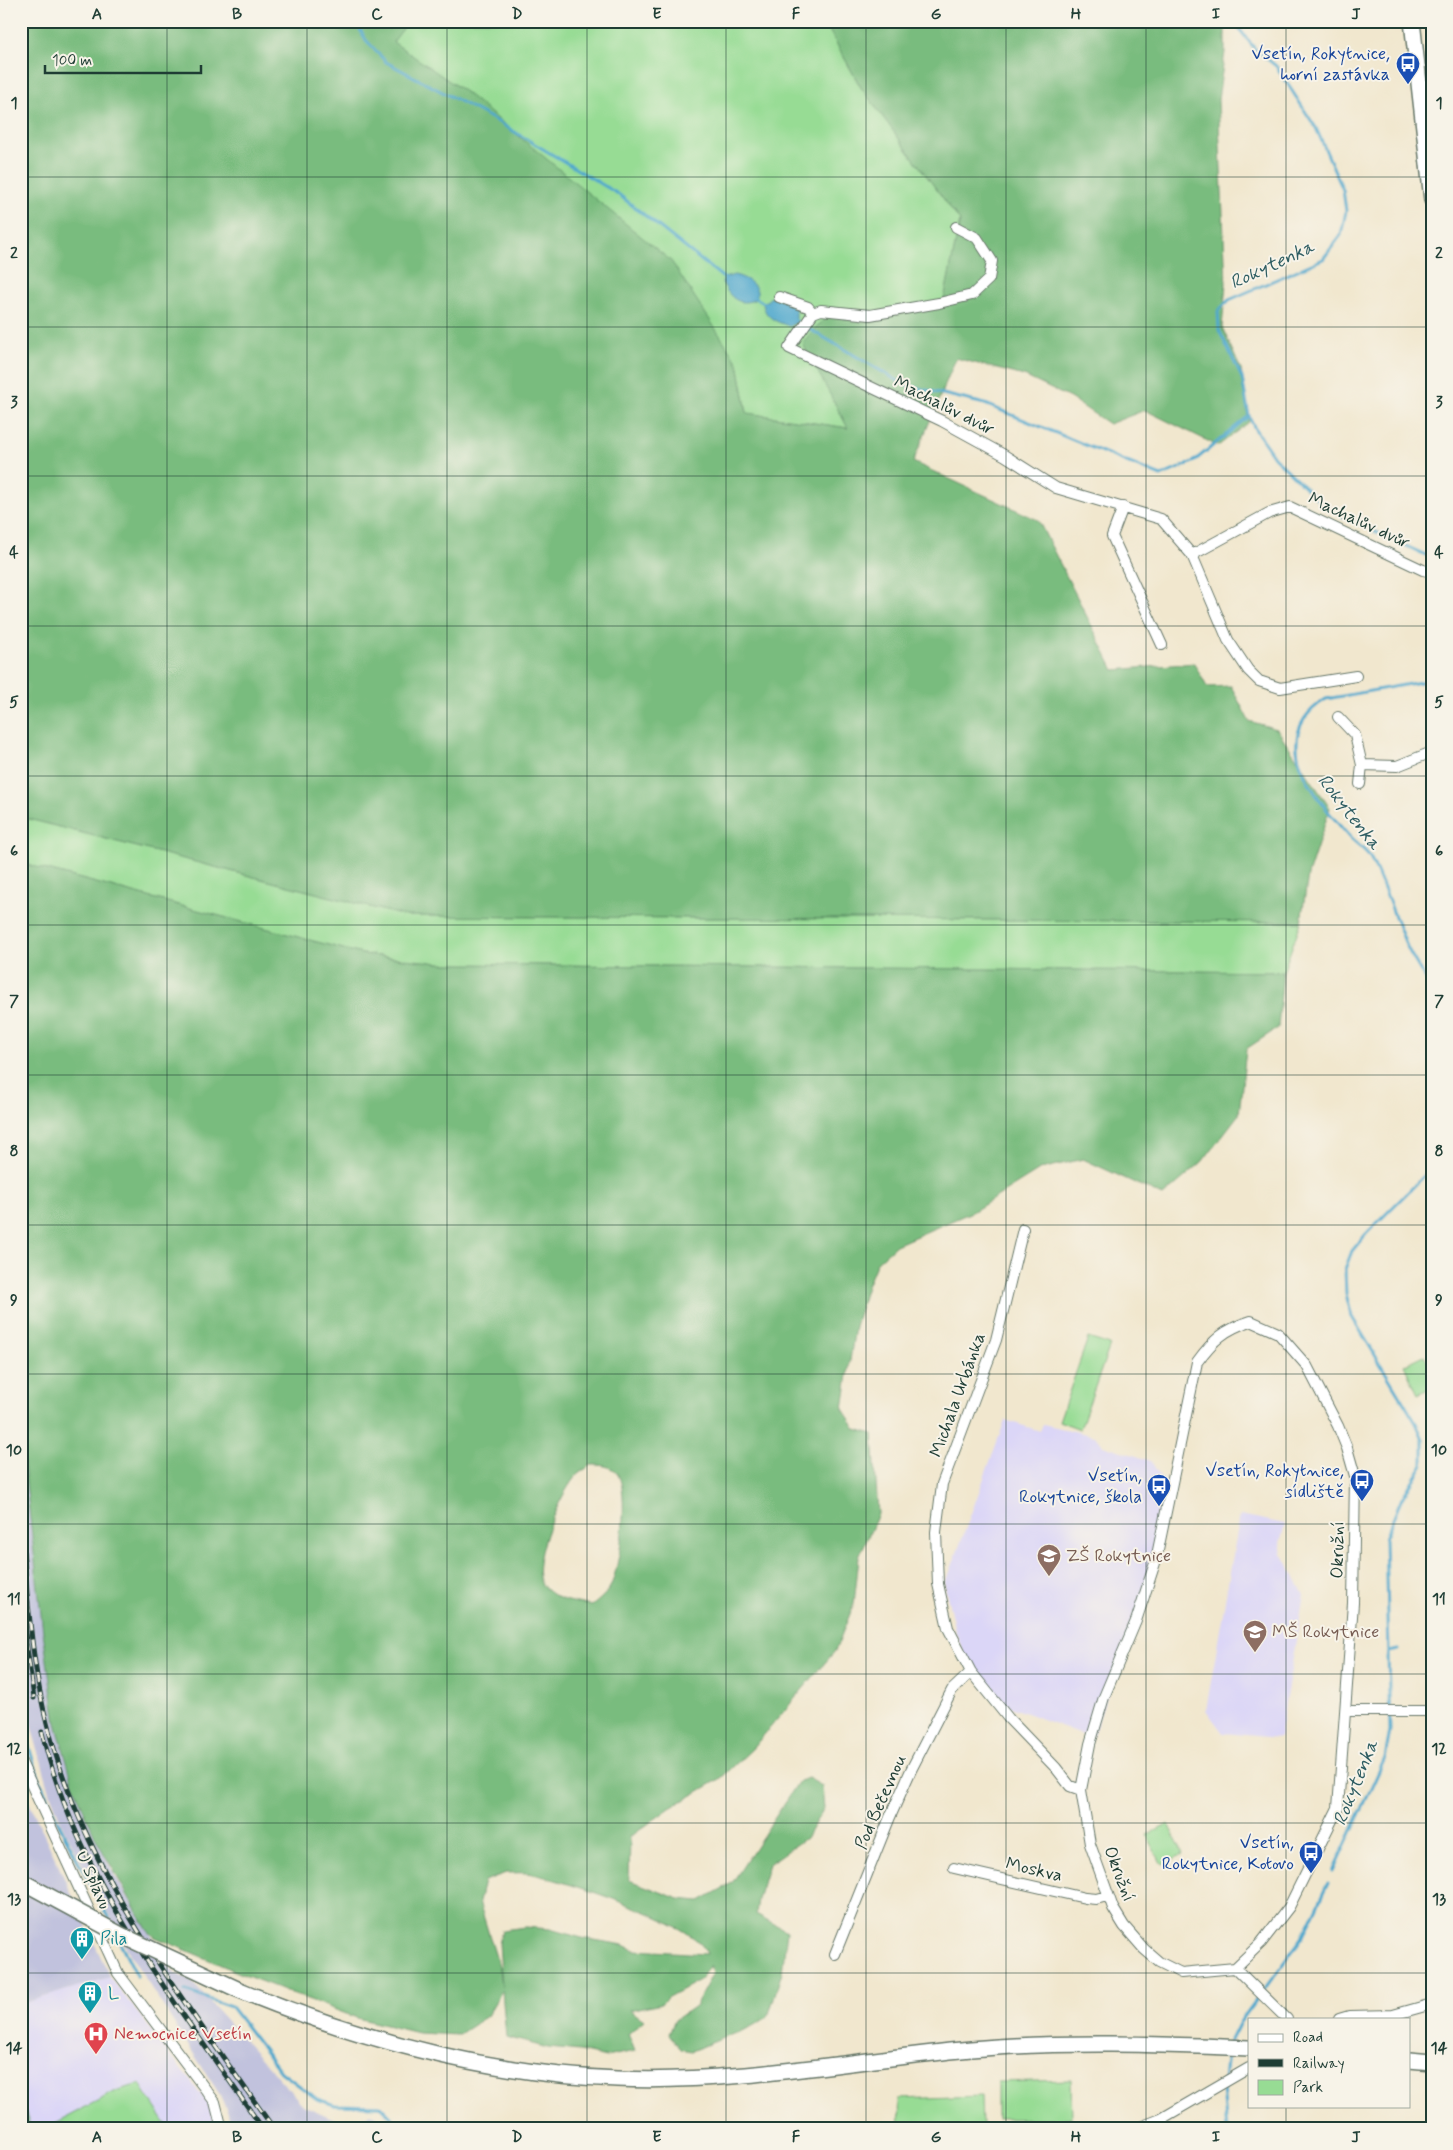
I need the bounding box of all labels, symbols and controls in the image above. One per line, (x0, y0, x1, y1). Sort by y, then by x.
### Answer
text: A (92, 4, 102, 25)
text: B (232, 4, 242, 25)
text: C (371, 4, 383, 25)
text: D (511, 4, 523, 25)
text: E (652, 4, 662, 25)
text: F (792, 4, 801, 25)
text: G (931, 4, 942, 25)
text: H (1071, 4, 1082, 25)
text: I (1212, 4, 1221, 25)
text: J (1351, 4, 1361, 25)
scale bar (45, 42, 201, 74)
place label: Vsetín, Rokytnice, horní zastávka (1251, 42, 1390, 87)
text: 100 m (52, 51, 92, 71)
bus stop icon: Vsetín, Rokytnice, horní zastávka (1395, 51, 1421, 85)
text: 1 (10, 93, 18, 114)
text: 1 (1435, 93, 1443, 114)
water label: Rokytenka (1226, 234, 1319, 295)
text: 2 (10, 243, 18, 264)
text: 2 (1435, 243, 1443, 264)
street label: Machalův dvůr (890, 370, 999, 442)
text: 3 (10, 392, 18, 413)
text: 3 (1435, 392, 1443, 413)
street label: Machalův dvůr (1304, 487, 1414, 555)
text: 4 (9, 542, 19, 563)
text: 4 (1434, 542, 1444, 563)
text: 5 (9, 692, 19, 713)
text: 5 (1434, 692, 1444, 713)
water label: Rokytenka (1311, 769, 1387, 856)
text: 6 (10, 841, 18, 862)
text: 6 (1435, 841, 1443, 862)
text: 7 (9, 991, 19, 1012)
text: 7 (1434, 991, 1444, 1012)
text: 8 (9, 1141, 19, 1162)
text: 8 (1434, 1141, 1444, 1162)
text: 9 (10, 1290, 18, 1311)
text: 9 (1435, 1290, 1443, 1311)
street label: Michala Urbánka (924, 1329, 992, 1461)
text: 10 (6, 1440, 22, 1461)
text: 10 (1431, 1440, 1447, 1461)
place label: Vsetín, Rokytnice, sídliště (1205, 1459, 1344, 1504)
place label: Vsetín, Rokytnice, škola (1019, 1464, 1142, 1509)
bus stop icon: Vsetín, Rokytnice, sídliště (1349, 1468, 1375, 1502)
bus stop icon: Vsetín, Rokytnice, škola (1146, 1473, 1172, 1507)
street label: Okružní (1325, 1521, 1351, 1579)
school or university icon: ZŠ Rokytnice (1036, 1543, 1062, 1577)
place label: ZŠ Rokytnice (1066, 1544, 1171, 1568)
text: 11 (7, 1589, 21, 1610)
text: 11 (1432, 1589, 1446, 1610)
school or university icon: MŠ Rokytnice (1242, 1619, 1268, 1653)
place label: MŠ Rokytnice (1272, 1620, 1379, 1644)
water label: Rokytenka (1328, 1736, 1385, 1829)
text: 12 (6, 1739, 22, 1760)
text: 12 (1431, 1739, 1447, 1760)
street label: Pod Bečevnou (849, 1751, 913, 1853)
place label: Vsetín, Rokytnice, Kotovo (1162, 1831, 1294, 1876)
bus stop icon: Vsetín, Rokytnice, Kotovo (1298, 1840, 1324, 1874)
street label: Okružní (1097, 1843, 1141, 1905)
street label: U Splavu (70, 1847, 116, 1913)
street label: Moskva (1003, 1852, 1065, 1888)
text: 13 (7, 1889, 21, 1910)
text: 13 (1432, 1889, 1446, 1910)
building icon: Pila (69, 1926, 95, 1960)
place label: Pila (100, 1927, 127, 1951)
building icon: L (77, 1980, 103, 2014)
place label: L (108, 1981, 119, 2005)
legend (1248, 2018, 1410, 2108)
hospital icon: Nemocnice Vsetín (83, 2021, 109, 2055)
place label: Nemocnice Vsetín (114, 2022, 252, 2046)
text: Road (1293, 2028, 1323, 2048)
text: 14 (6, 2038, 23, 2059)
text: 14 (1431, 2038, 1448, 2059)
text: Railway (1293, 2054, 1345, 2074)
text: Park (1293, 2078, 1323, 2098)
text: A (92, 2127, 102, 2148)
text: B (232, 2127, 242, 2148)
text: C (371, 2127, 383, 2148)
text: D (511, 2127, 523, 2148)
text: E (652, 2127, 662, 2148)
text: F (792, 2127, 801, 2148)
text: G (931, 2127, 942, 2148)
text: H (1071, 2127, 1082, 2148)
text: I (1212, 2127, 1221, 2148)
text: J (1351, 2127, 1361, 2148)

